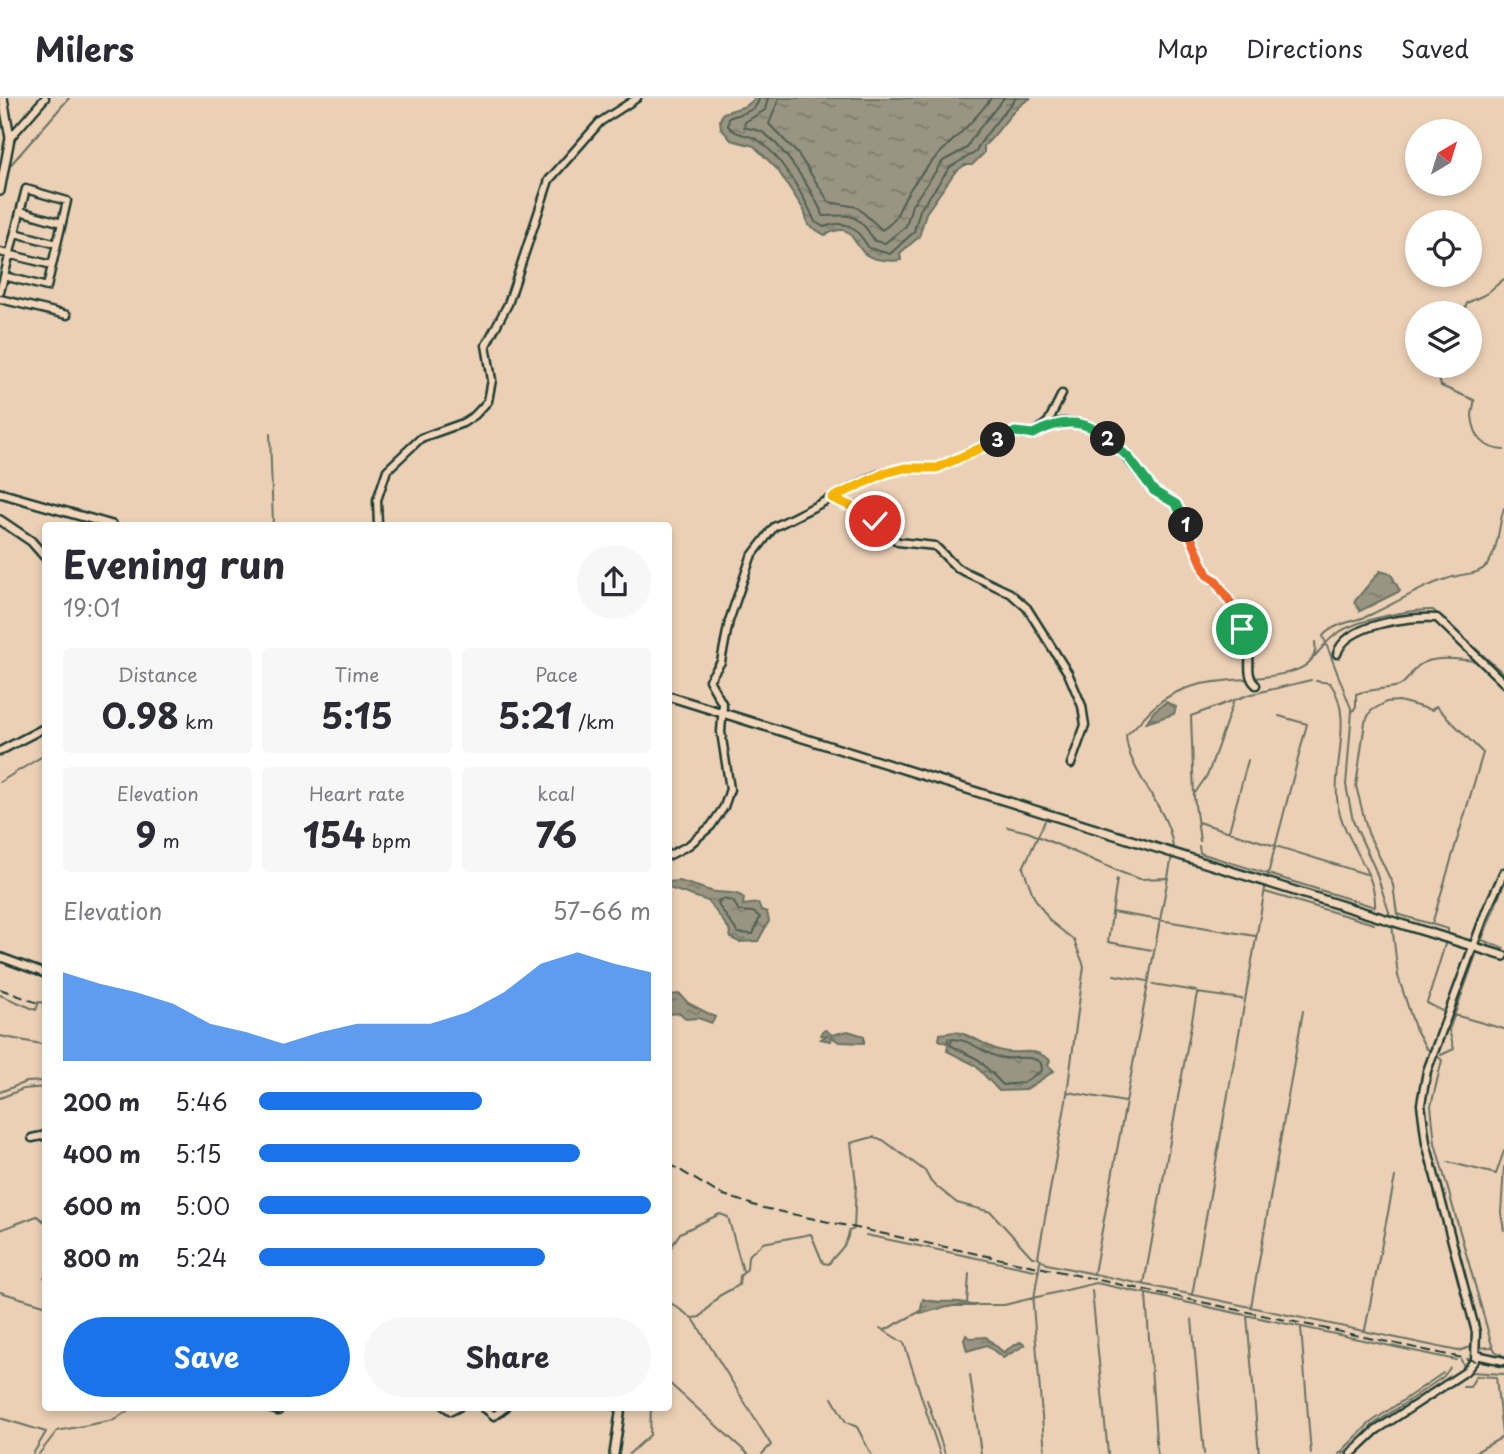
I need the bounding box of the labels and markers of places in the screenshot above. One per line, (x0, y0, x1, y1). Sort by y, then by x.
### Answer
pin: 3 (981, 422, 1016, 458)
pin: 2 (1090, 422, 1126, 456)
pin (845, 491, 905, 551)
pin: 1 (1168, 508, 1204, 542)
pin (1212, 599, 1272, 659)

